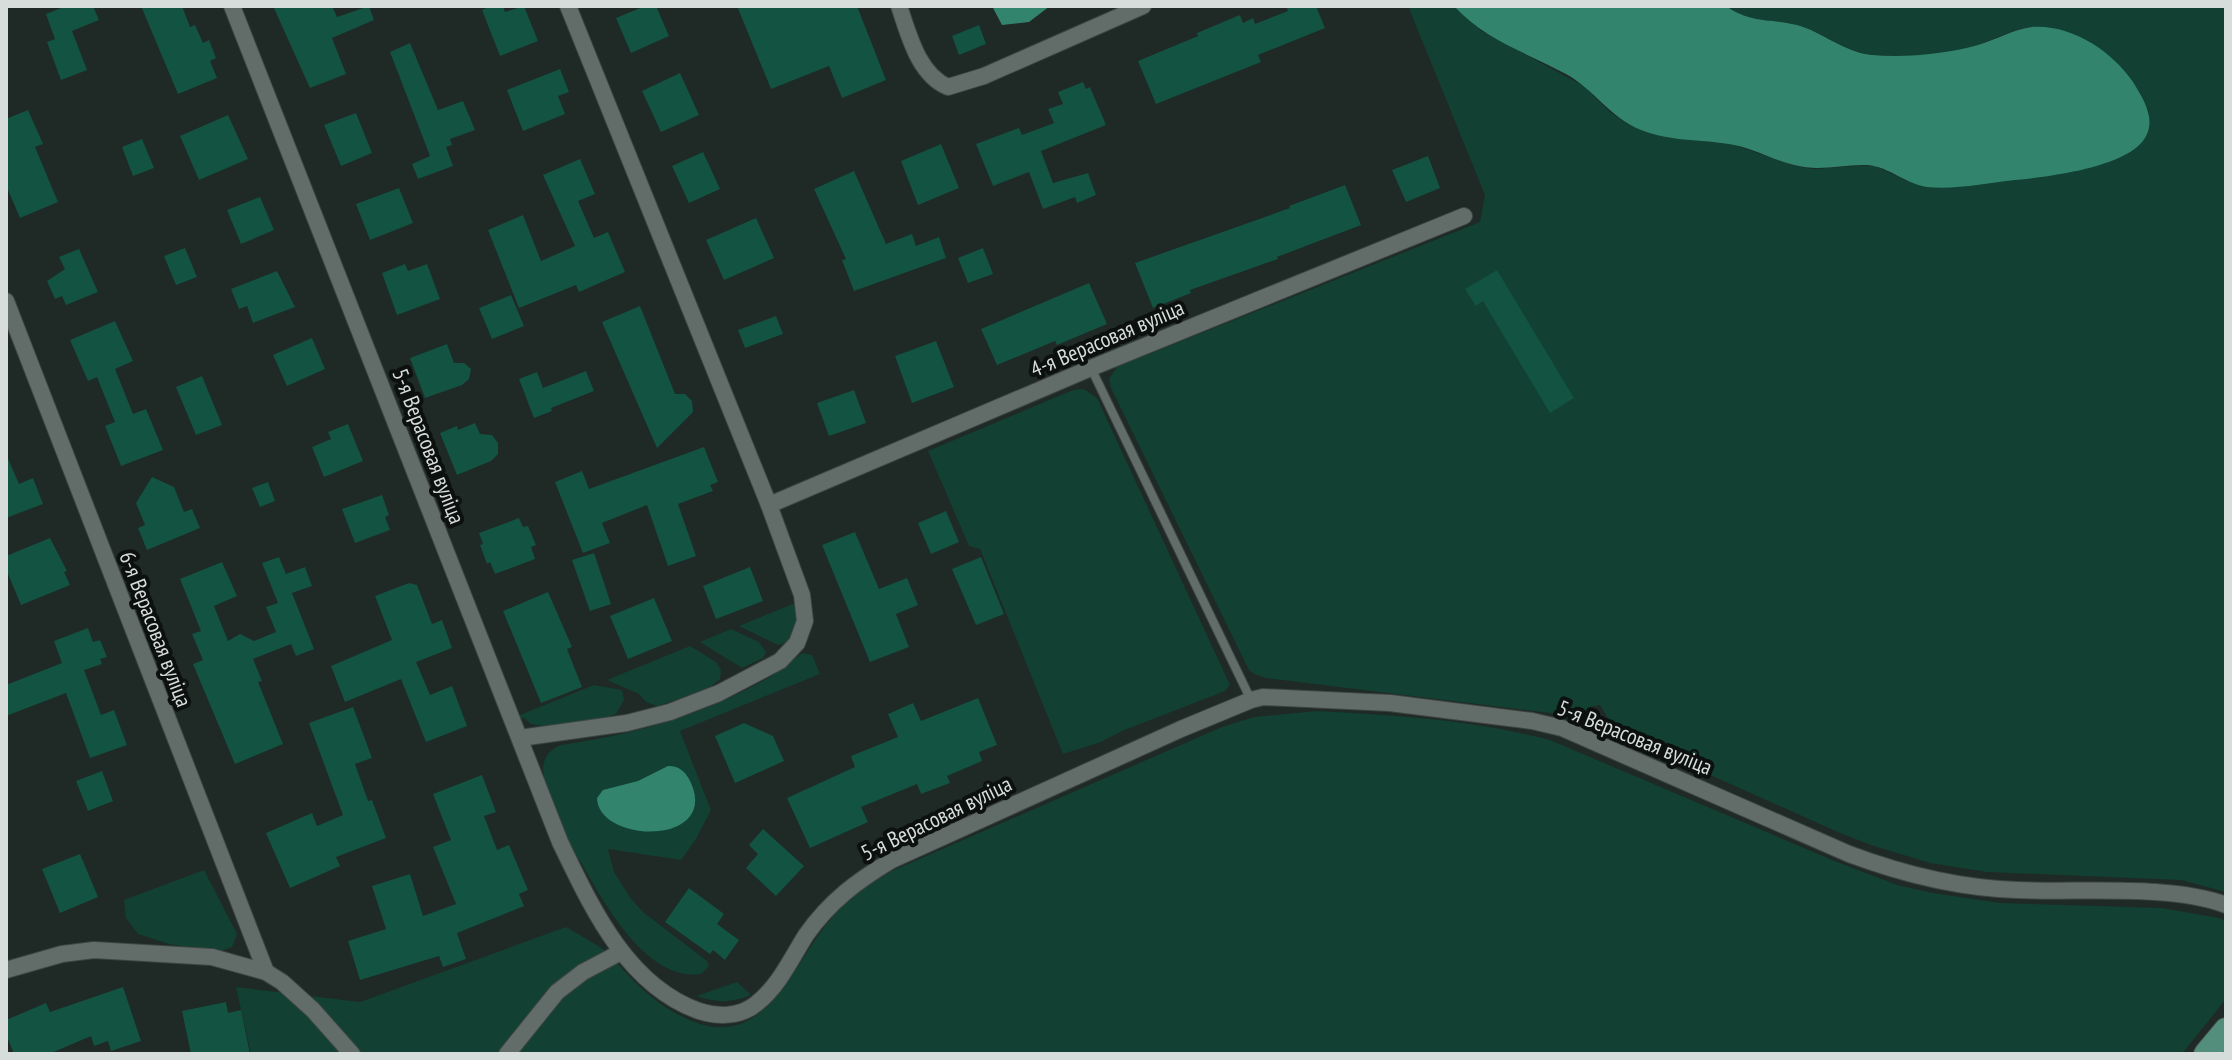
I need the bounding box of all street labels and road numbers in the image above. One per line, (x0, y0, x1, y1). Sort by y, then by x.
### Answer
street label: 4-я Верасовая вуліца (1026, 293, 1188, 383)
street label: 5-я Верасовая вуліца (387, 364, 471, 528)
street label: 6-я Верасовая вуліца (114, 547, 198, 711)
street label: 5-я Верасовая вуліца (1554, 693, 1716, 781)
street label: 5-я Верасовая вуліца (856, 769, 1016, 867)

